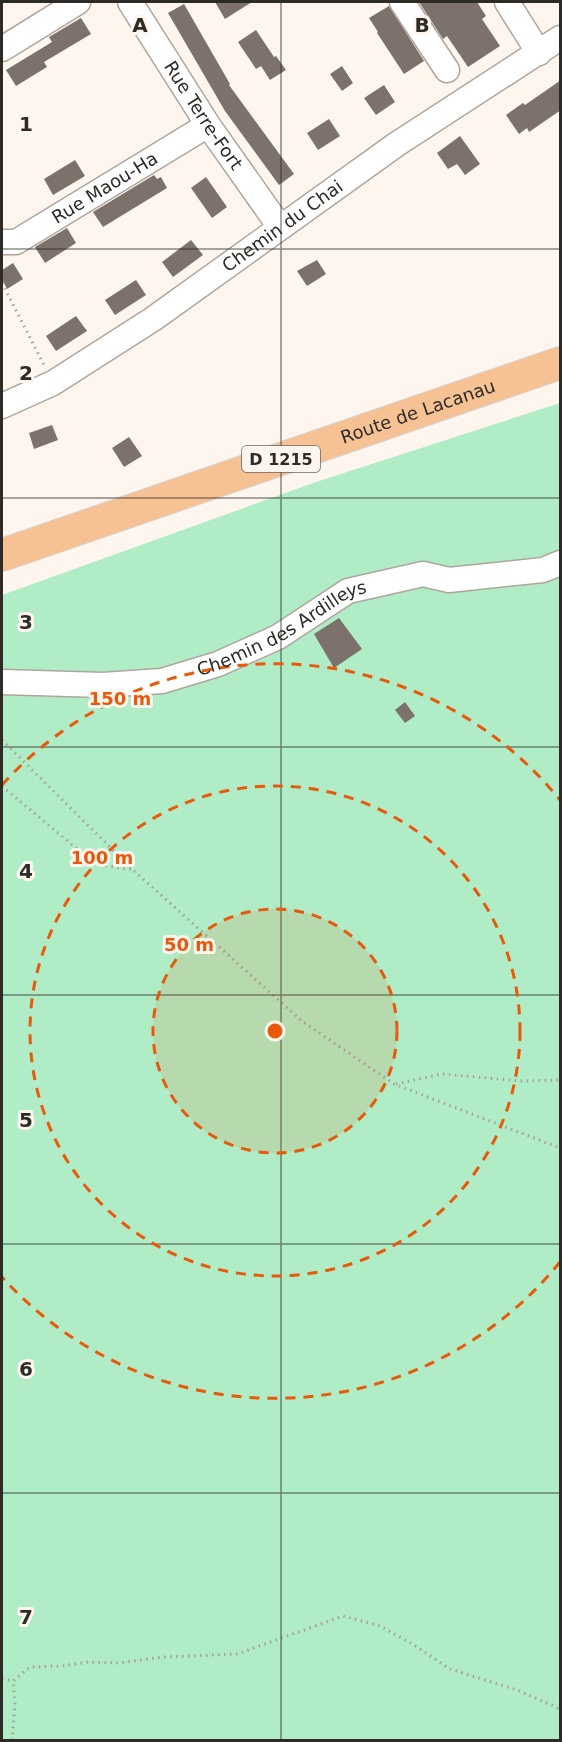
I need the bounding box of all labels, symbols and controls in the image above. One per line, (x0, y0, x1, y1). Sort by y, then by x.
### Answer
text: A (132, 13, 148, 37)
text: B (414, 13, 430, 37)
street label: Rue Terre-Fort (160, 57, 247, 173)
text: 1 (19, 112, 33, 136)
street label: Rue Maou-Ha (48, 147, 161, 228)
street label: Chemin du Chai (218, 175, 347, 276)
text: 2 (19, 361, 33, 385)
street label: Route de Lacanau (338, 375, 498, 448)
road number: D 1215 (242, 446, 320, 472)
street label: Chemin des Ardilleys (194, 576, 368, 680)
text: 3 (19, 610, 33, 634)
text: 150 m (89, 688, 151, 709)
text: 100 m (71, 847, 133, 868)
text: 4 (19, 859, 33, 883)
text: 50 m (164, 934, 214, 955)
centre of rings (265, 1021, 285, 1041)
text: 5 (19, 1108, 33, 1132)
text: 6 (19, 1357, 33, 1381)
text: 7 (19, 1605, 33, 1629)

